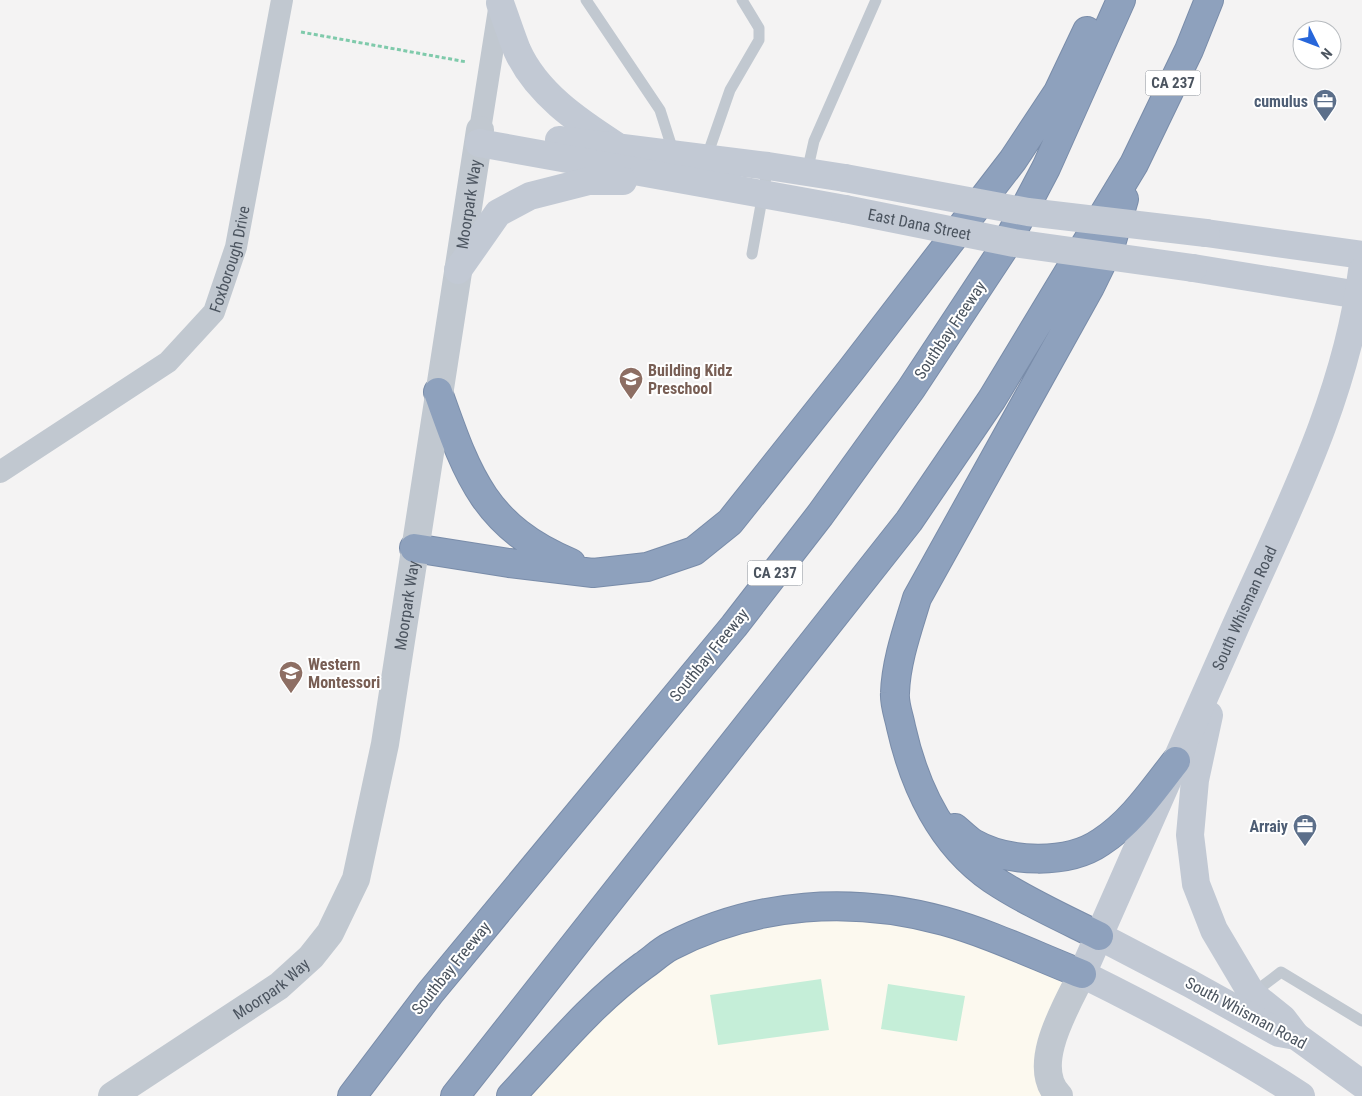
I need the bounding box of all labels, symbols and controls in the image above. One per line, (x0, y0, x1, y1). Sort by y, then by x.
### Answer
north arrow (1292, 20, 1342, 70)
text: N (1318, 45, 1335, 62)
road number: CA 237 (1146, 70, 1200, 96)
office icon: cumulus (1312, 88, 1338, 122)
place label: cumulus (1254, 92, 1308, 111)
street label: Moorpark Way (452, 158, 485, 250)
street label: Foxborough Drive (205, 204, 253, 315)
street label: East Dana Street (866, 204, 973, 244)
street label: Southbay Freeway (910, 277, 990, 383)
place label: Building Kidz Preschool (648, 361, 733, 398)
school or university icon: Building Kidz Preschool (618, 366, 644, 400)
street label: South Whisman Road (1208, 543, 1280, 673)
street label: Moorpark Way (390, 559, 423, 652)
road number: CA 237 (748, 560, 802, 586)
street label: Southbay Freeway (666, 604, 753, 705)
place label: Western Montessori (308, 655, 380, 692)
school or university icon: Western Montessori (278, 660, 304, 694)
office icon: Arraiy (1292, 813, 1318, 847)
place label: Arraiy (1249, 817, 1288, 836)
street label: Southbay Freeway (408, 917, 495, 1018)
street label: Moorpark Way (229, 954, 313, 1023)
street label: South Whisman Road (1182, 973, 1310, 1053)

